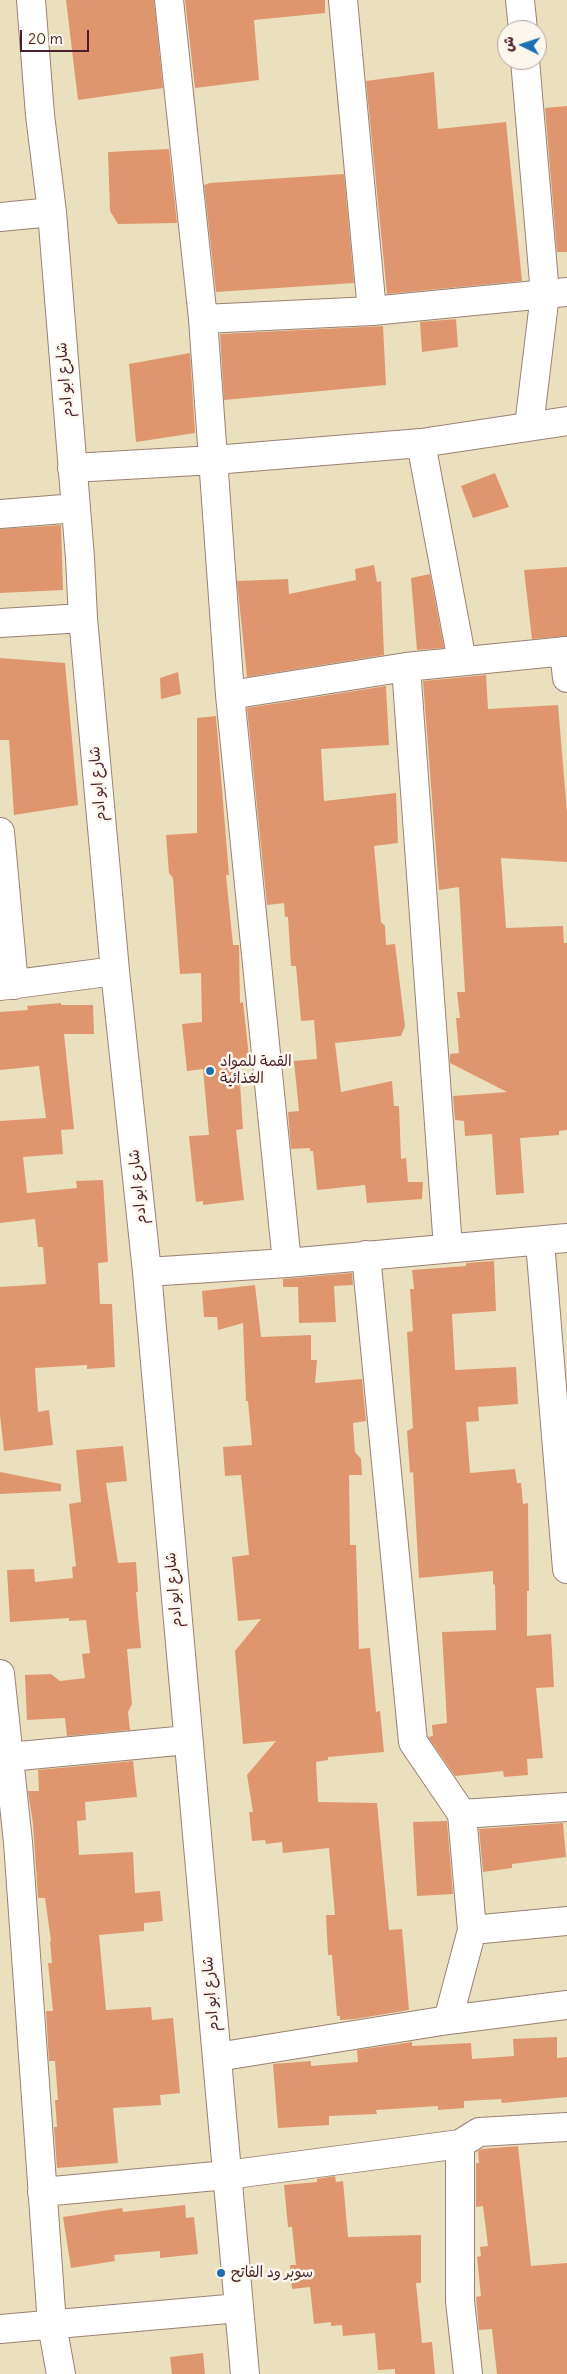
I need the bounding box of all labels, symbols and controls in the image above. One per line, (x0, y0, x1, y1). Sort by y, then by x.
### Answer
scale bar (22, 20, 91, 52)
north arrow (497, 20, 547, 70)
text: 20 m (28, 29, 63, 48)
text: ش (499, 36, 518, 52)
street label: شارع ابو ادم (53, 342, 77, 418)
street label: شارع ابو ادم (86, 746, 110, 822)
place label: القمة للمواد الغذائية (220, 1053, 292, 1088)
marker: القمة للمواد الغذائية (204, 1065, 216, 1077)
street label: شارع ابو ادم (125, 1149, 151, 1225)
street label: شارع ابو ادم (162, 1552, 186, 1628)
street label: شارع ابو ادم (199, 1956, 223, 2032)
place label: سوبر ود الفاتح (231, 2264, 313, 2282)
marker: سوبر ود الفاتح (215, 2267, 227, 2279)

